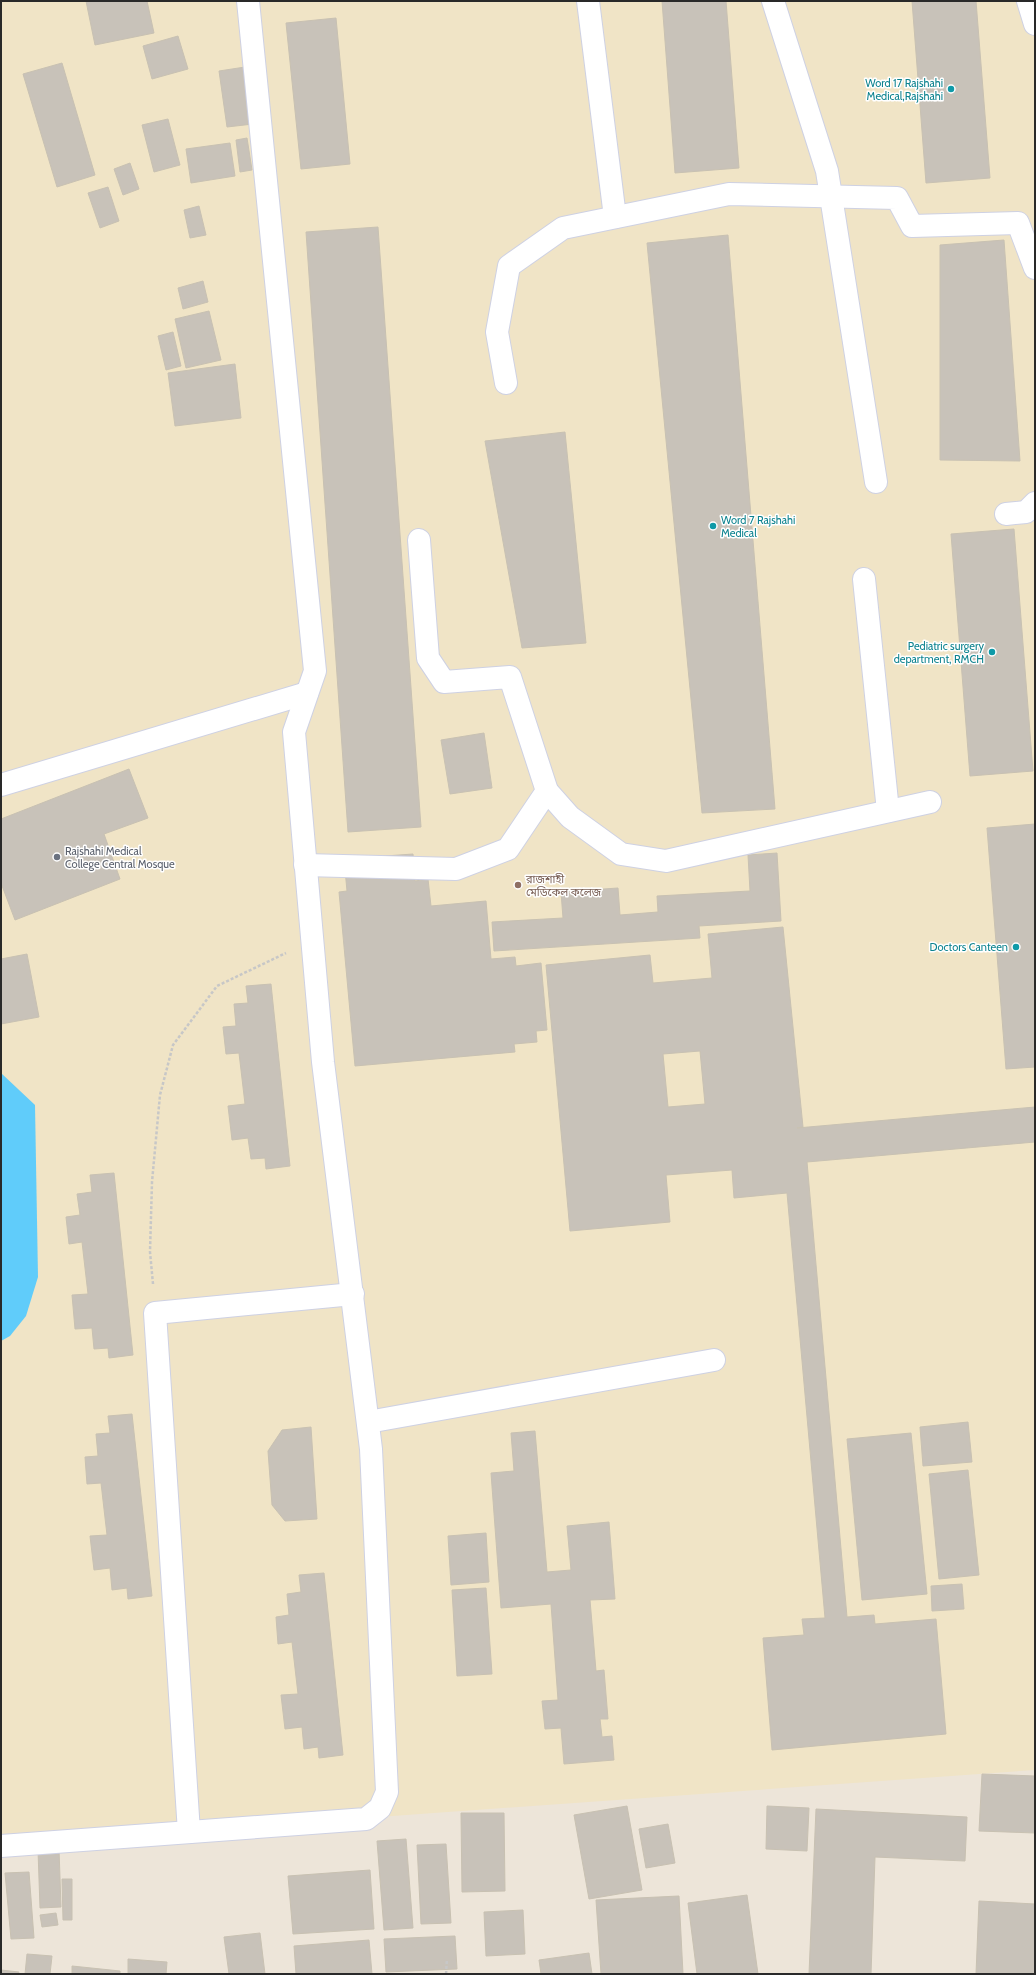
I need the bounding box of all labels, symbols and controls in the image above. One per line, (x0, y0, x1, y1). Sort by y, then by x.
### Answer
place label: Word 17 Rajshahi Medical,Rajshahi (865, 76, 943, 103)
marker: Word 17 Rajshahi Medical,Rajshahi (946, 84, 956, 94)
place label: Word 7 Rajshahi Medical (721, 513, 795, 540)
marker: Word 7 Rajshahi Medical (708, 521, 718, 531)
place label: Pediatric surgery department, RMCH (894, 639, 984, 666)
marker: Pediatric surgery department, RMCH (987, 647, 997, 657)
place label: Rajshahi Medical College Central Mosque (65, 844, 175, 871)
marker: Rajshahi Medical College Central Mosque (52, 852, 62, 862)
place label: রাজশাহী মেডিকেল কলেজ (525, 872, 602, 899)
marker: রাজশাহী মেডিকেল কলেজ (513, 880, 523, 890)
place label: Doctors Canteen (930, 940, 1008, 954)
marker: Doctors Canteen (1011, 942, 1021, 952)

